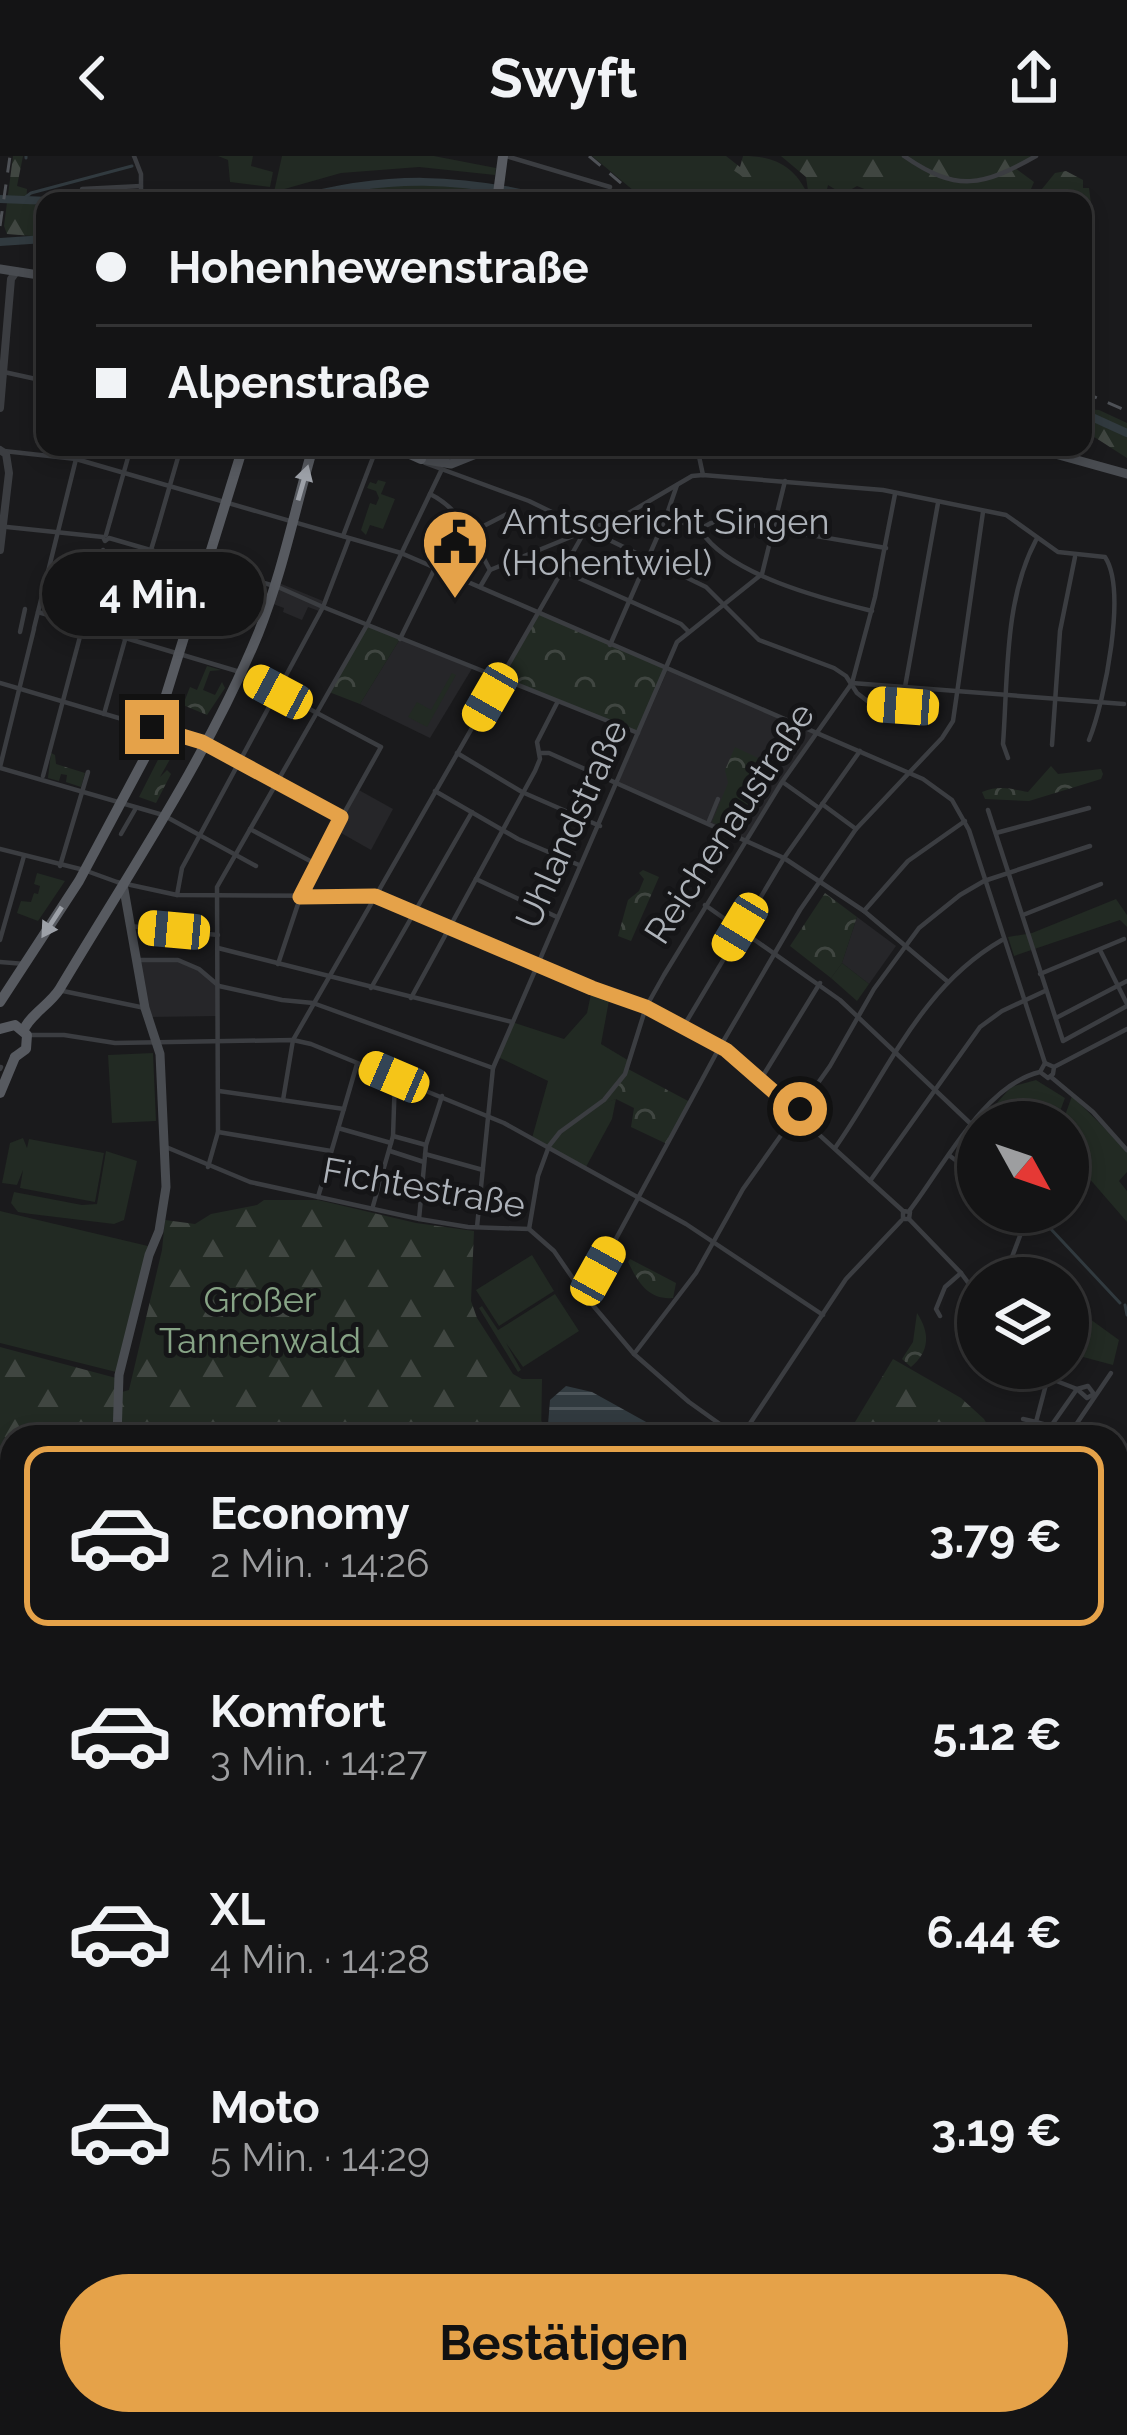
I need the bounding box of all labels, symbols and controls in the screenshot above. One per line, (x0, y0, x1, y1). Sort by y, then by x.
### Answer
icon: back (60, 45, 126, 111)
icon: share (1001, 45, 1067, 111)
text: Swyft (490, 46, 637, 110)
text: Hohenhewenstraße (168, 241, 589, 294)
text: Alpenstraße (168, 356, 430, 409)
one-way arrow (294, 464, 313, 501)
place label: Amtsgericht Singen (Hohentwiel) (502, 500, 829, 583)
public building icon: Amtsgericht Singen (Hohentwiel) (420, 507, 490, 601)
callout: 4 Min. (41, 553, 263, 637)
text: 4 Min. (99, 571, 207, 617)
car (456, 657, 524, 737)
car (238, 659, 318, 725)
car (866, 686, 940, 726)
street label: Reichenaustraße (636, 695, 822, 951)
route end (125, 700, 179, 754)
street label: Uhlandstraße (506, 713, 636, 935)
car (706, 887, 774, 967)
one-way arrow (42, 906, 64, 939)
car (137, 909, 211, 951)
car (354, 1046, 434, 1108)
route start (773, 1082, 827, 1136)
north arrow (957, 1101, 1089, 1233)
map controls (957, 1101, 1089, 1389)
street label: Fichtestraße (319, 1149, 529, 1225)
car (565, 1231, 631, 1311)
button: layers (957, 1257, 1089, 1389)
park label: Großer Tannenwald (159, 1278, 361, 1361)
icon: car (66, 1482, 174, 1590)
text: Economy (210, 1487, 410, 1540)
text: 3.79 € (929, 1510, 1062, 1563)
text: 2 Min. · 14:26 (210, 1540, 430, 1586)
icon: car (66, 1680, 174, 1788)
text: Komfort (210, 1685, 386, 1738)
text: 5.12 € (933, 1708, 1062, 1761)
text: 3 Min. · 14:27 (210, 1738, 427, 1784)
icon: car (66, 1878, 174, 1986)
text: XL (210, 1883, 265, 1936)
text: 6.44 € (926, 1906, 1062, 1959)
text: 4 Min. · 14:28 (210, 1936, 430, 1982)
icon: car (66, 2076, 174, 2184)
text: Moto (210, 2081, 320, 2134)
text: 3.19 € (931, 2104, 1062, 2157)
text: 5 Min. · 14:29 (210, 2134, 430, 2180)
button: Bestätigen (60, 2274, 1068, 2412)

